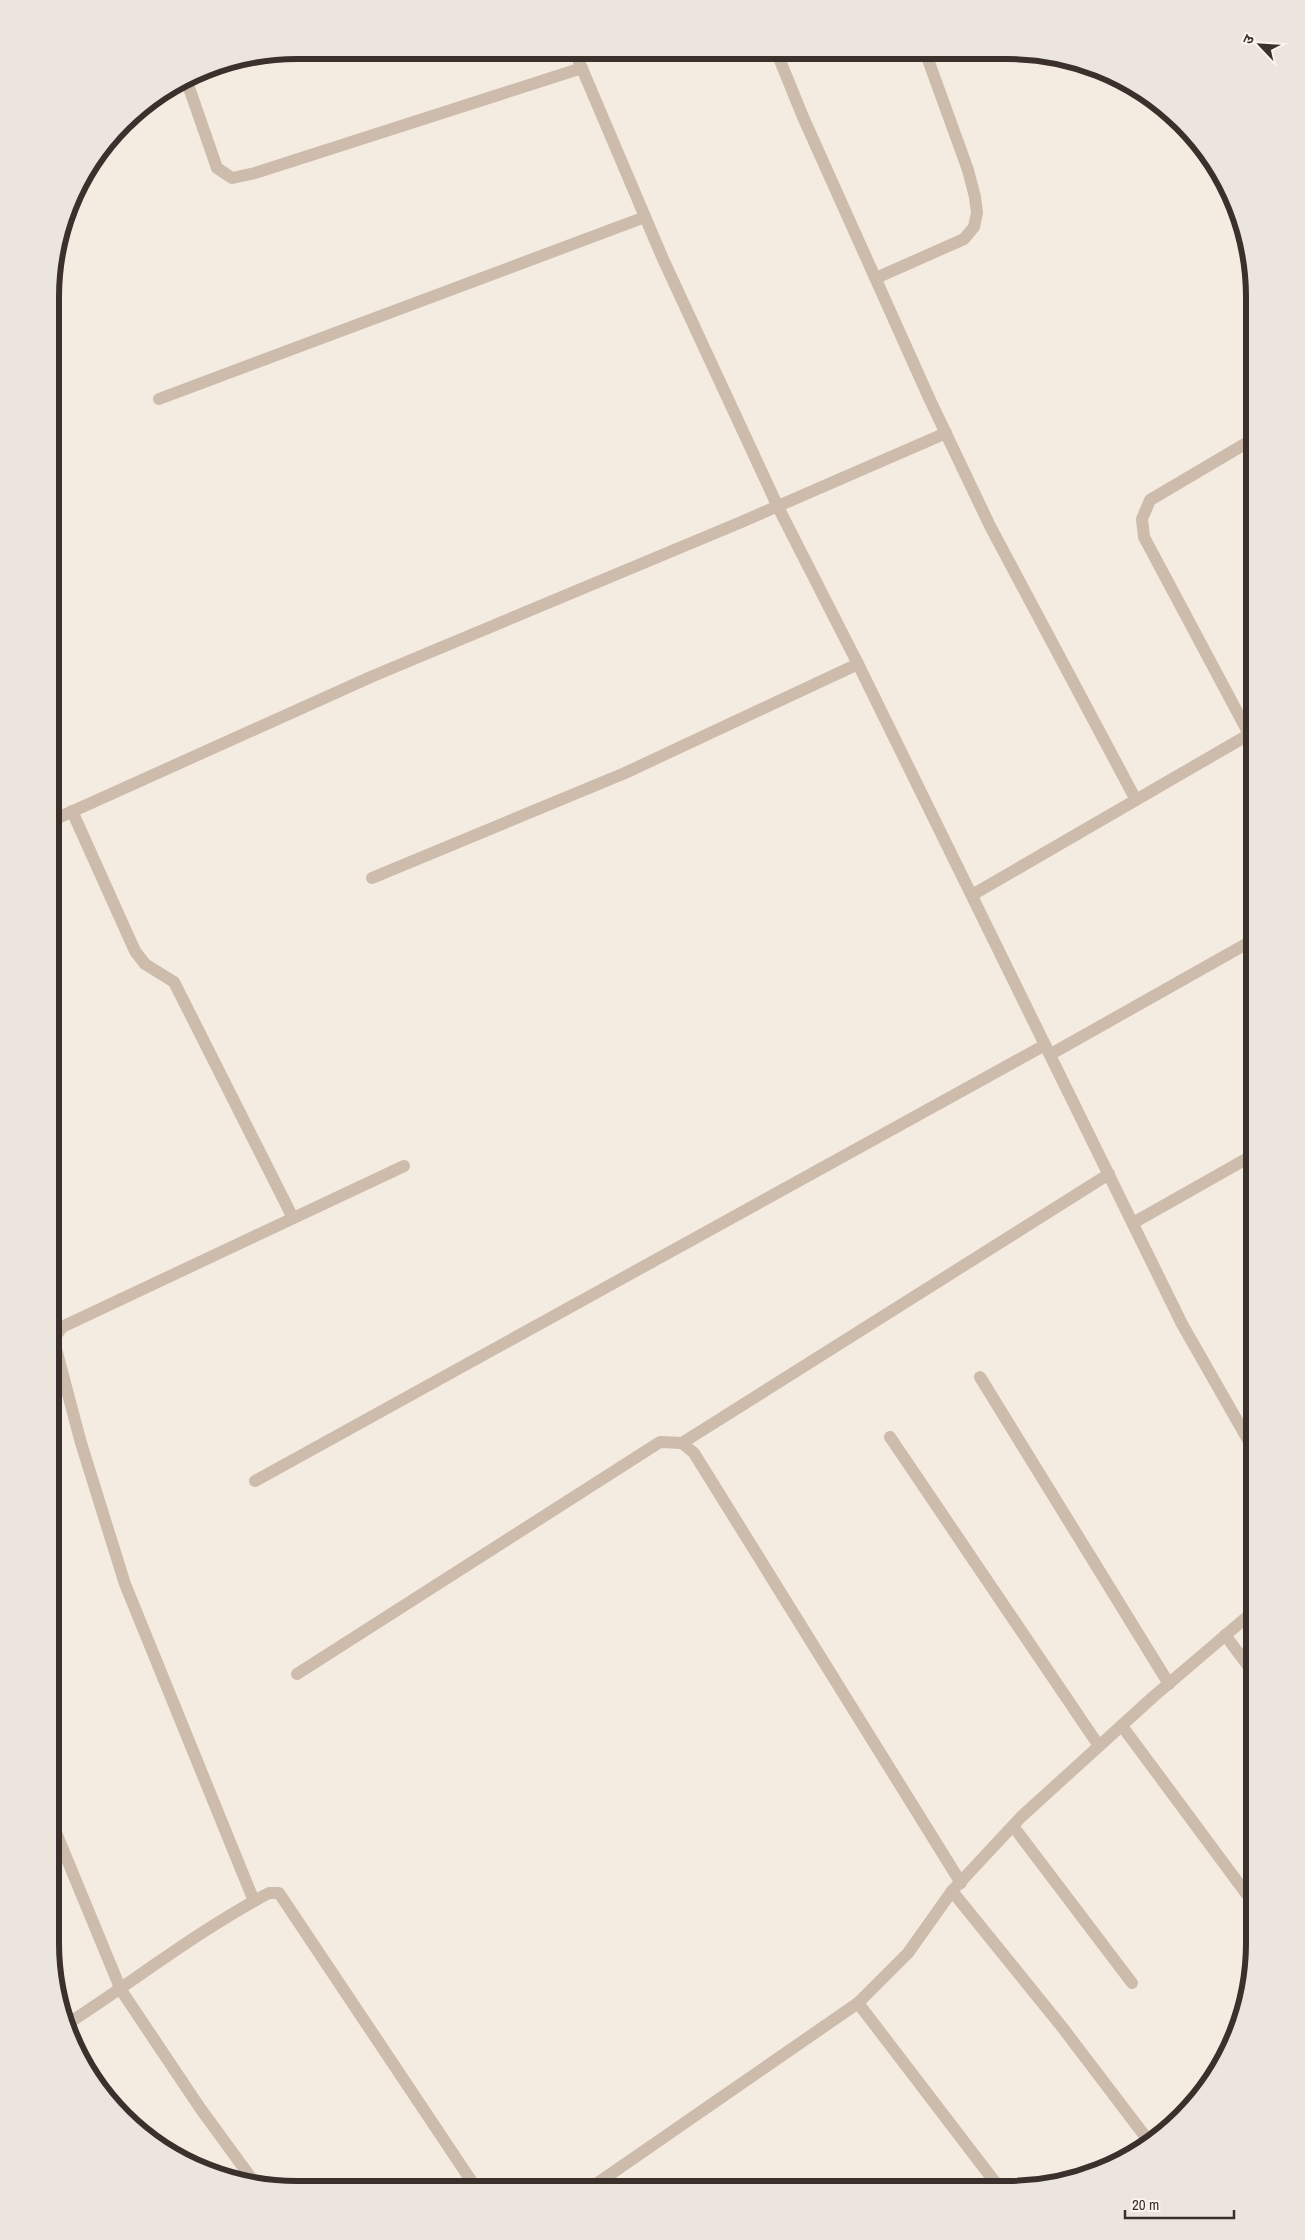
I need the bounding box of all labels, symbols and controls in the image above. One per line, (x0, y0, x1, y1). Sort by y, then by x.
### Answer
north arrow (1235, 20, 1285, 70)
text: उ (1238, 31, 1258, 47)
scale bar (1125, 2188, 1234, 2220)
text: 20 m (1132, 2194, 1159, 2215)

